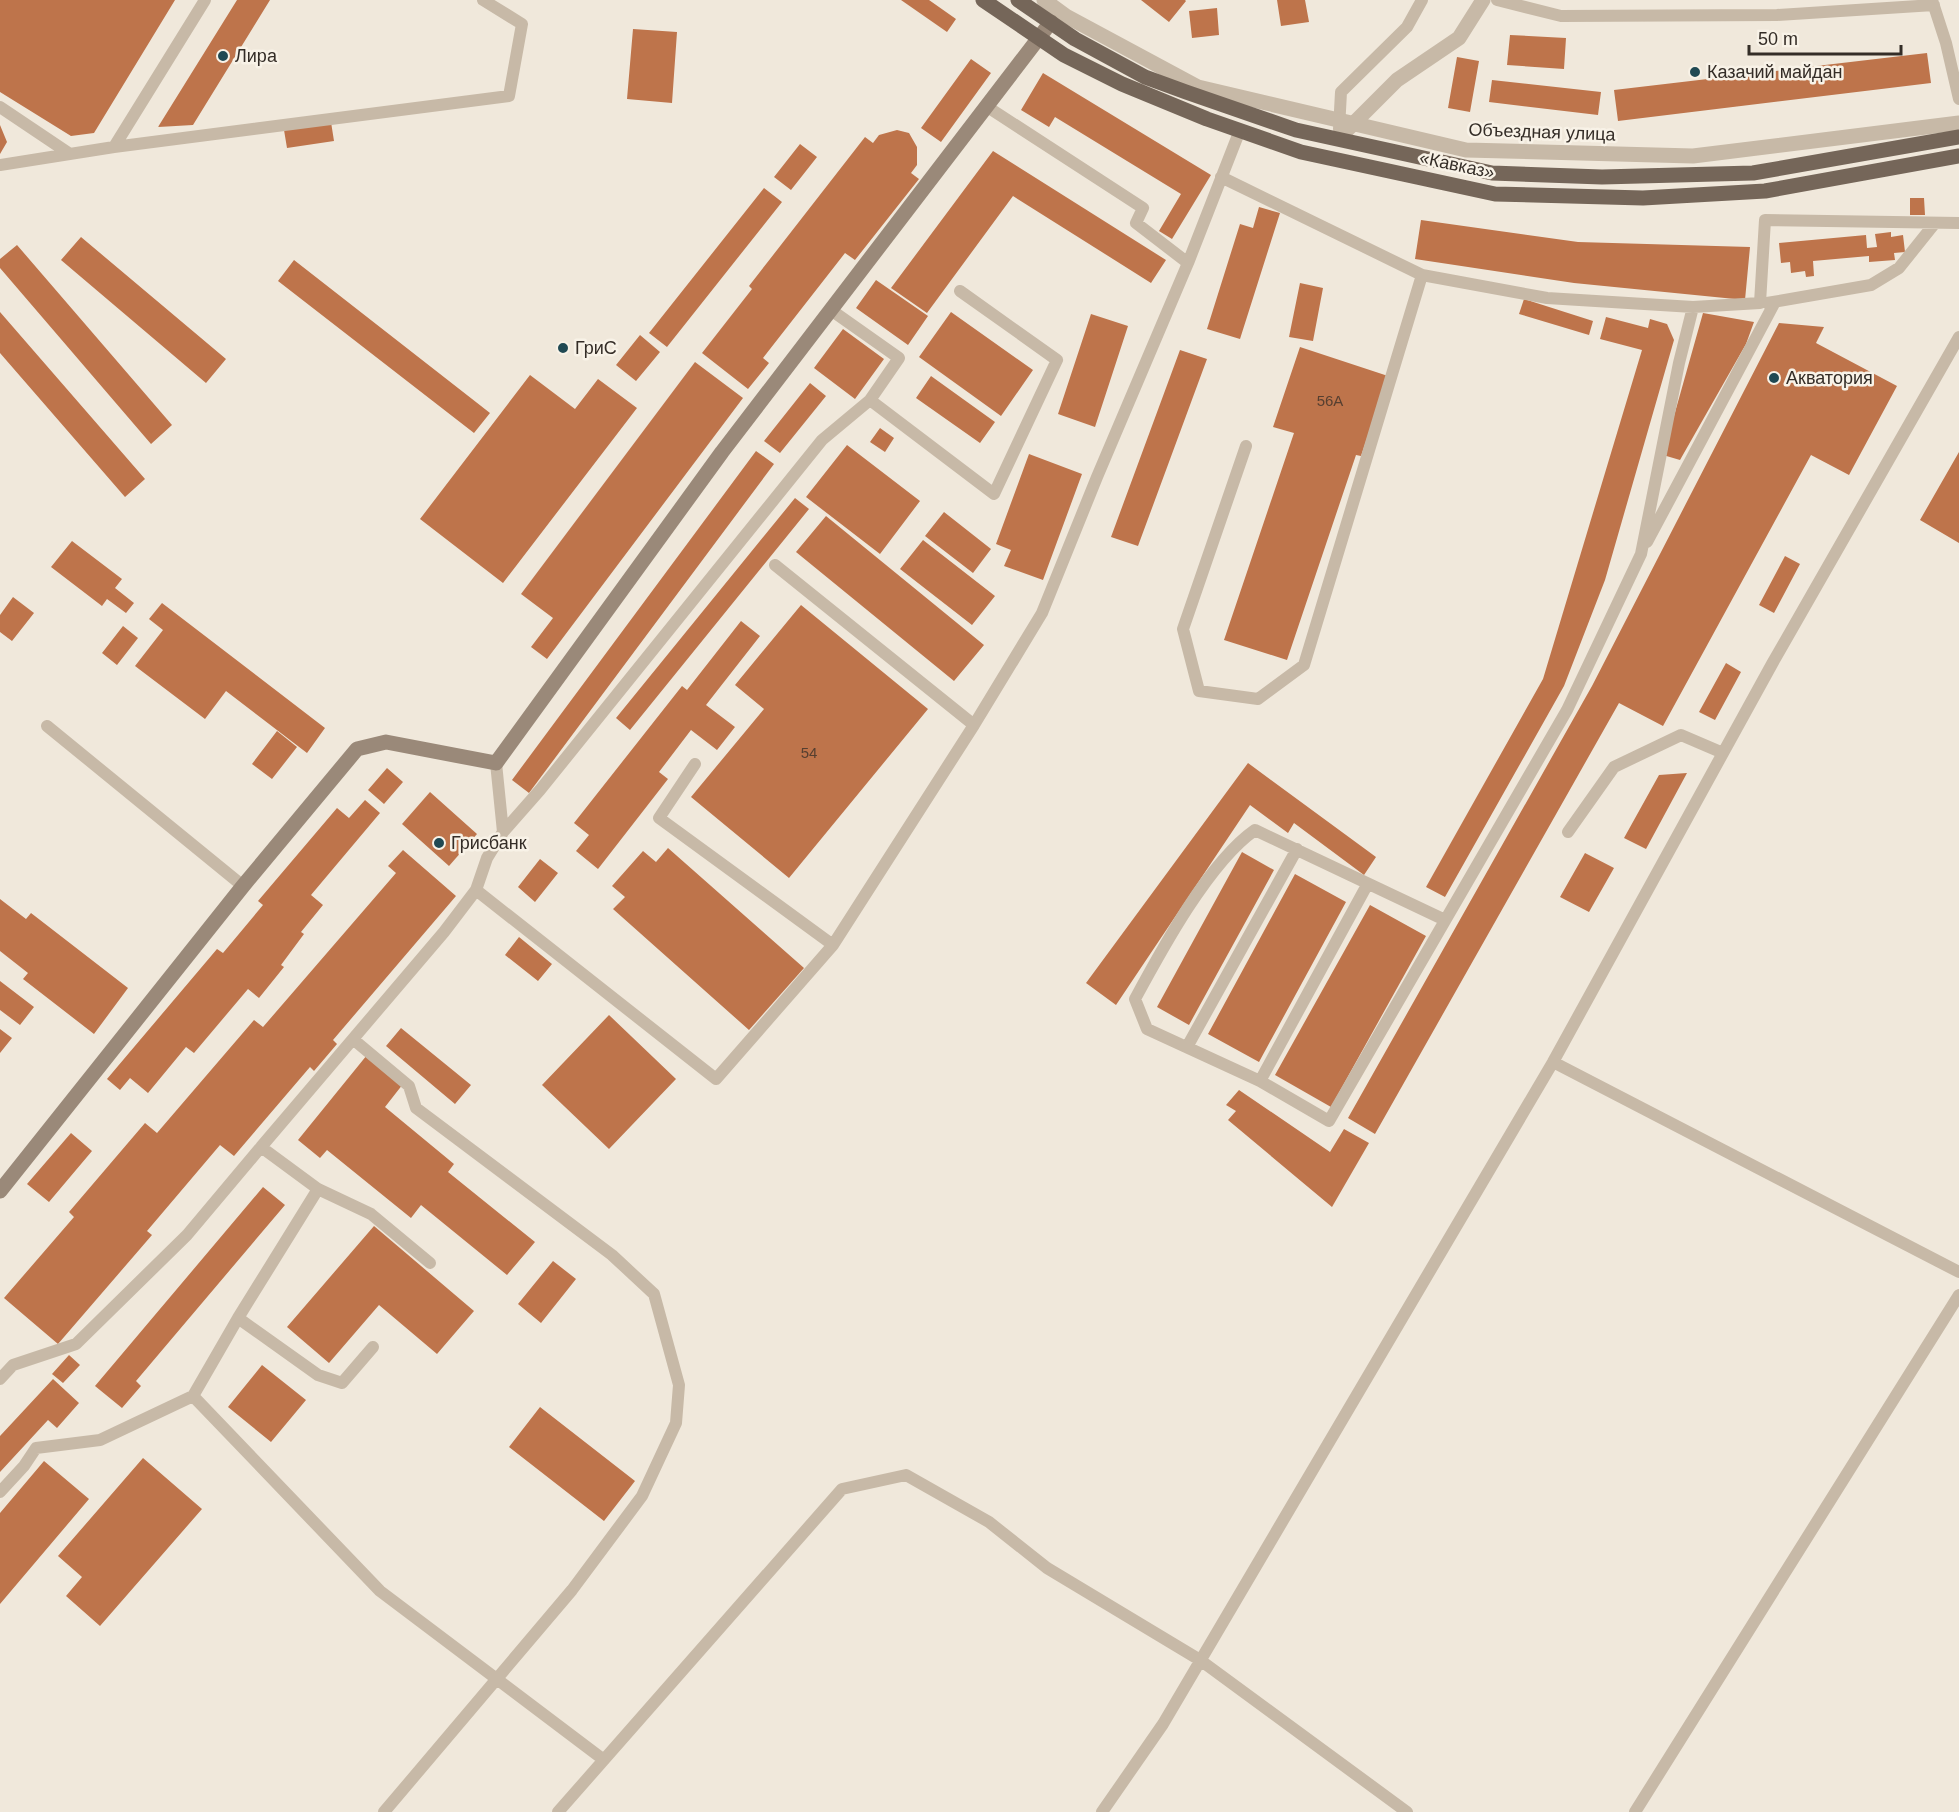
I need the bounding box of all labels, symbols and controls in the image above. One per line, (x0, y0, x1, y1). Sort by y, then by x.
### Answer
scale bar (1749, 18, 1900, 56)
text: 50 m (1758, 29, 1798, 49)
place label: Лира (235, 46, 278, 66)
marker: Лира (216, 49, 230, 63)
place label: Казачий майдан (1707, 62, 1843, 82)
marker: Казачий майдан (1688, 65, 1702, 79)
street label: Объездная улица (1468, 119, 1617, 145)
street label: «Кавказ» (1418, 147, 1496, 183)
place label: ГриС (575, 338, 617, 358)
marker: ГриС (556, 341, 570, 355)
place label: Акватория (1786, 368, 1873, 388)
marker: Акватория (1767, 371, 1781, 385)
house number: 56А (1317, 392, 1343, 409)
house number: 54 (801, 744, 817, 761)
place label: Грисбанк (451, 833, 527, 853)
marker: Грисбанк (432, 836, 446, 850)

